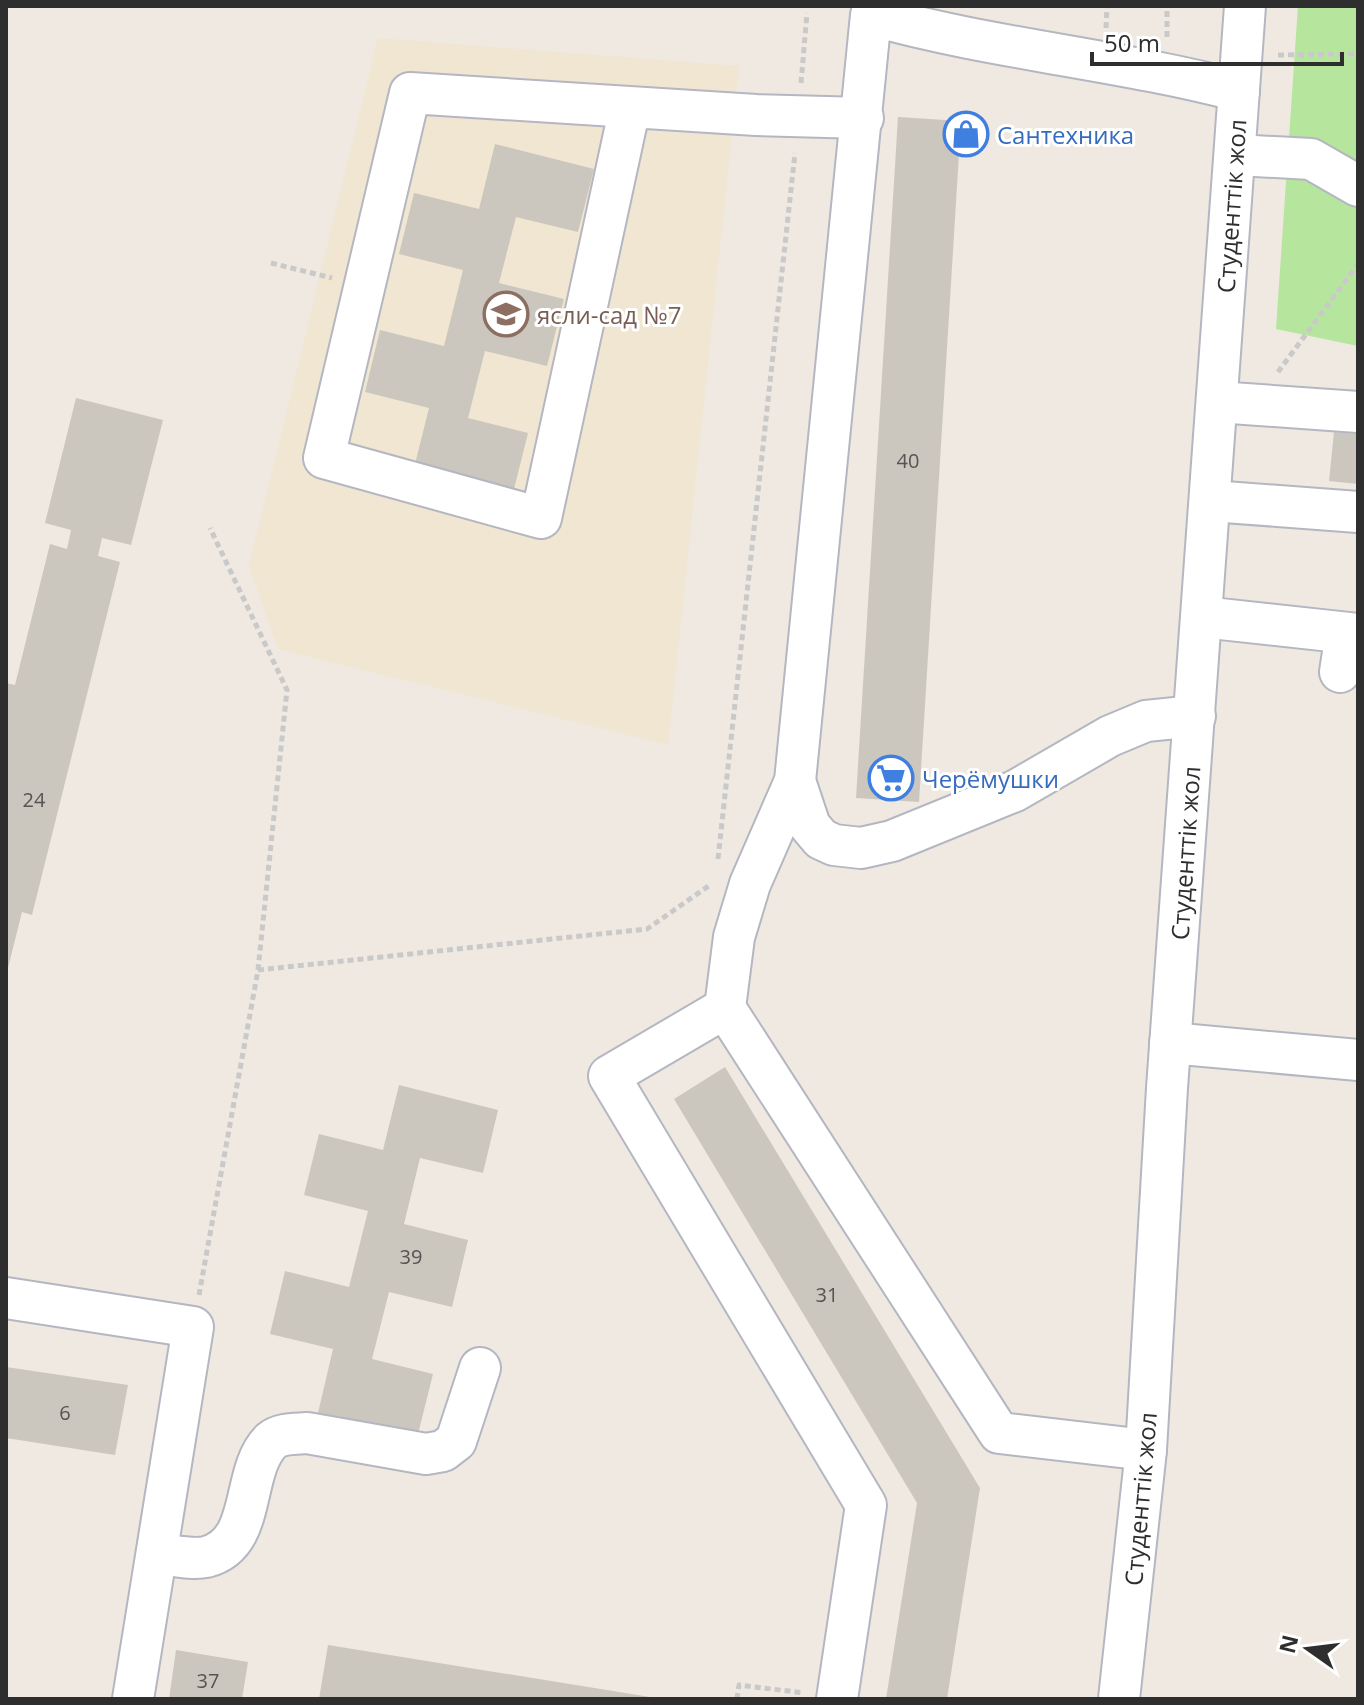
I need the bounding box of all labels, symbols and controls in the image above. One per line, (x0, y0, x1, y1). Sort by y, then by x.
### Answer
scale bar (1092, 16, 1342, 66)
text: 50 m (1104, 26, 1160, 59)
shop icon: Сантехника (942, 110, 990, 158)
place label: Сантехника (997, 118, 1134, 151)
street label: Студенттік жол (1208, 118, 1254, 294)
school or university icon: ясли-сад №7 (482, 290, 530, 338)
place label: ясли-сад №7 (537, 298, 682, 331)
house number: 40 (897, 447, 919, 474)
supermarket icon: Черёмушки (867, 754, 915, 802)
place label: Черёмушки (922, 762, 1059, 795)
street label: Студенттік жол (1162, 765, 1208, 941)
house number: 24 (23, 786, 46, 813)
house number: 39 (400, 1243, 422, 1270)
house number: 31 (816, 1281, 838, 1308)
house number: 6 (59, 1399, 71, 1426)
street label: Студенттік жол (1116, 1411, 1164, 1587)
north arrow (1268, 1609, 1348, 1689)
text: N (1271, 1632, 1304, 1656)
house number: 37 (197, 1667, 219, 1694)

